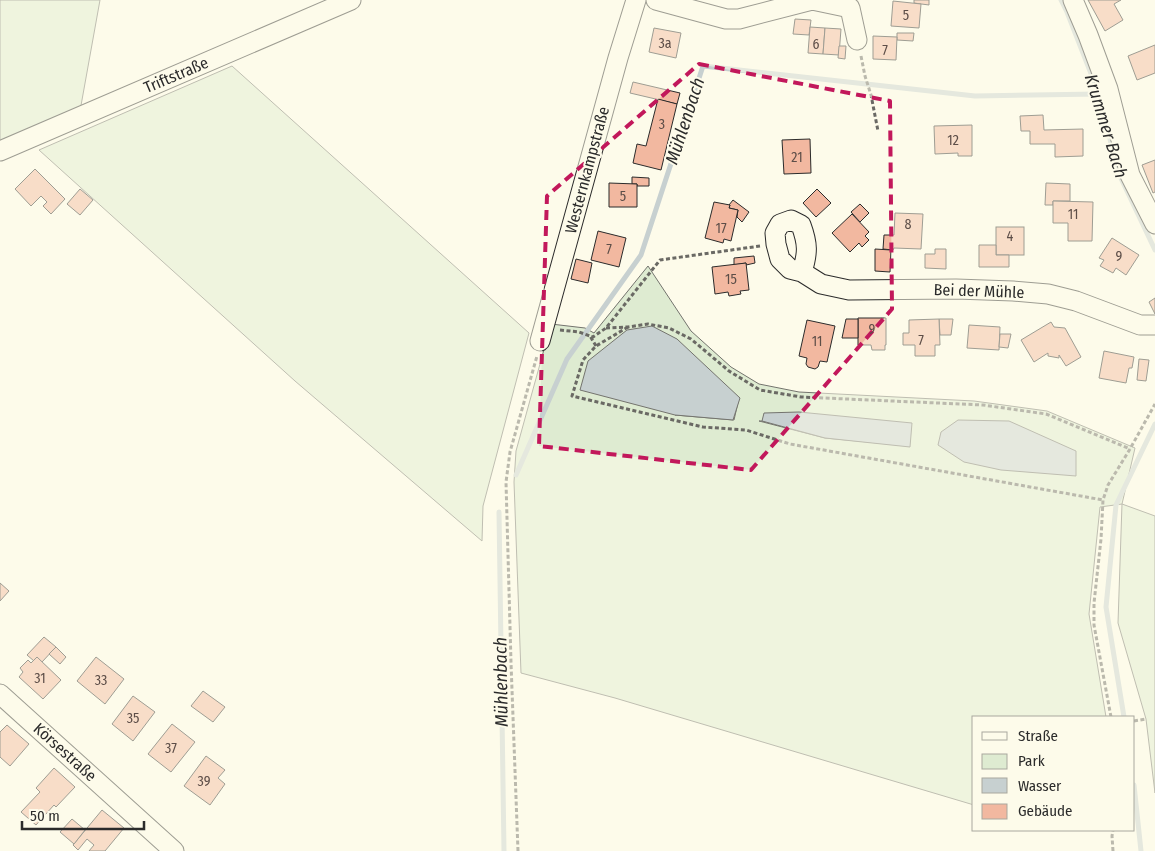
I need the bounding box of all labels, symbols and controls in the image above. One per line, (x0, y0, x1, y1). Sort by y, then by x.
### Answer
house number: 5 (903, 7, 909, 24)
house number: 3a (658, 35, 672, 52)
house number: 6 (813, 36, 820, 53)
house number: 7 (882, 42, 888, 59)
street label: Triftstraße (141, 53, 211, 97)
water label: Krummer Bach (1080, 71, 1132, 181)
water label: Mühlenbach (661, 75, 709, 167)
street label: Westernkampstraße (561, 104, 613, 236)
house number: 3 (659, 116, 665, 133)
house number: 12 (947, 132, 959, 149)
house number: 21 (791, 149, 803, 166)
house number: 5 (620, 188, 626, 205)
house number: 11 (1068, 206, 1078, 223)
house number: 8 (905, 216, 912, 233)
house number: 17 (715, 220, 727, 237)
house number: 4 (1007, 228, 1014, 245)
house number: 7 (606, 241, 612, 258)
house number: 9 (1116, 248, 1123, 265)
house number: 15 (725, 271, 737, 288)
street label: Bei der Mühle (933, 280, 1025, 302)
house number: 9 (869, 321, 876, 338)
house number: 7 (918, 332, 924, 349)
house number: 11 (812, 333, 822, 350)
water label: Mühlenbach (489, 637, 513, 727)
house number: 31 (34, 670, 46, 687)
house number: 33 (95, 672, 107, 689)
house number: 35 (127, 710, 139, 727)
legend (972, 716, 1135, 831)
street label: Körsestraße (30, 719, 100, 785)
text: Straße (1018, 727, 1058, 745)
house number: 37 (165, 740, 177, 757)
text: Park (1018, 752, 1045, 770)
house number: 39 (198, 773, 211, 790)
text: Wasser (1018, 777, 1062, 795)
scale bar (22, 798, 145, 830)
text: Gebäude (1018, 802, 1073, 820)
text: 50 m (30, 807, 60, 825)

